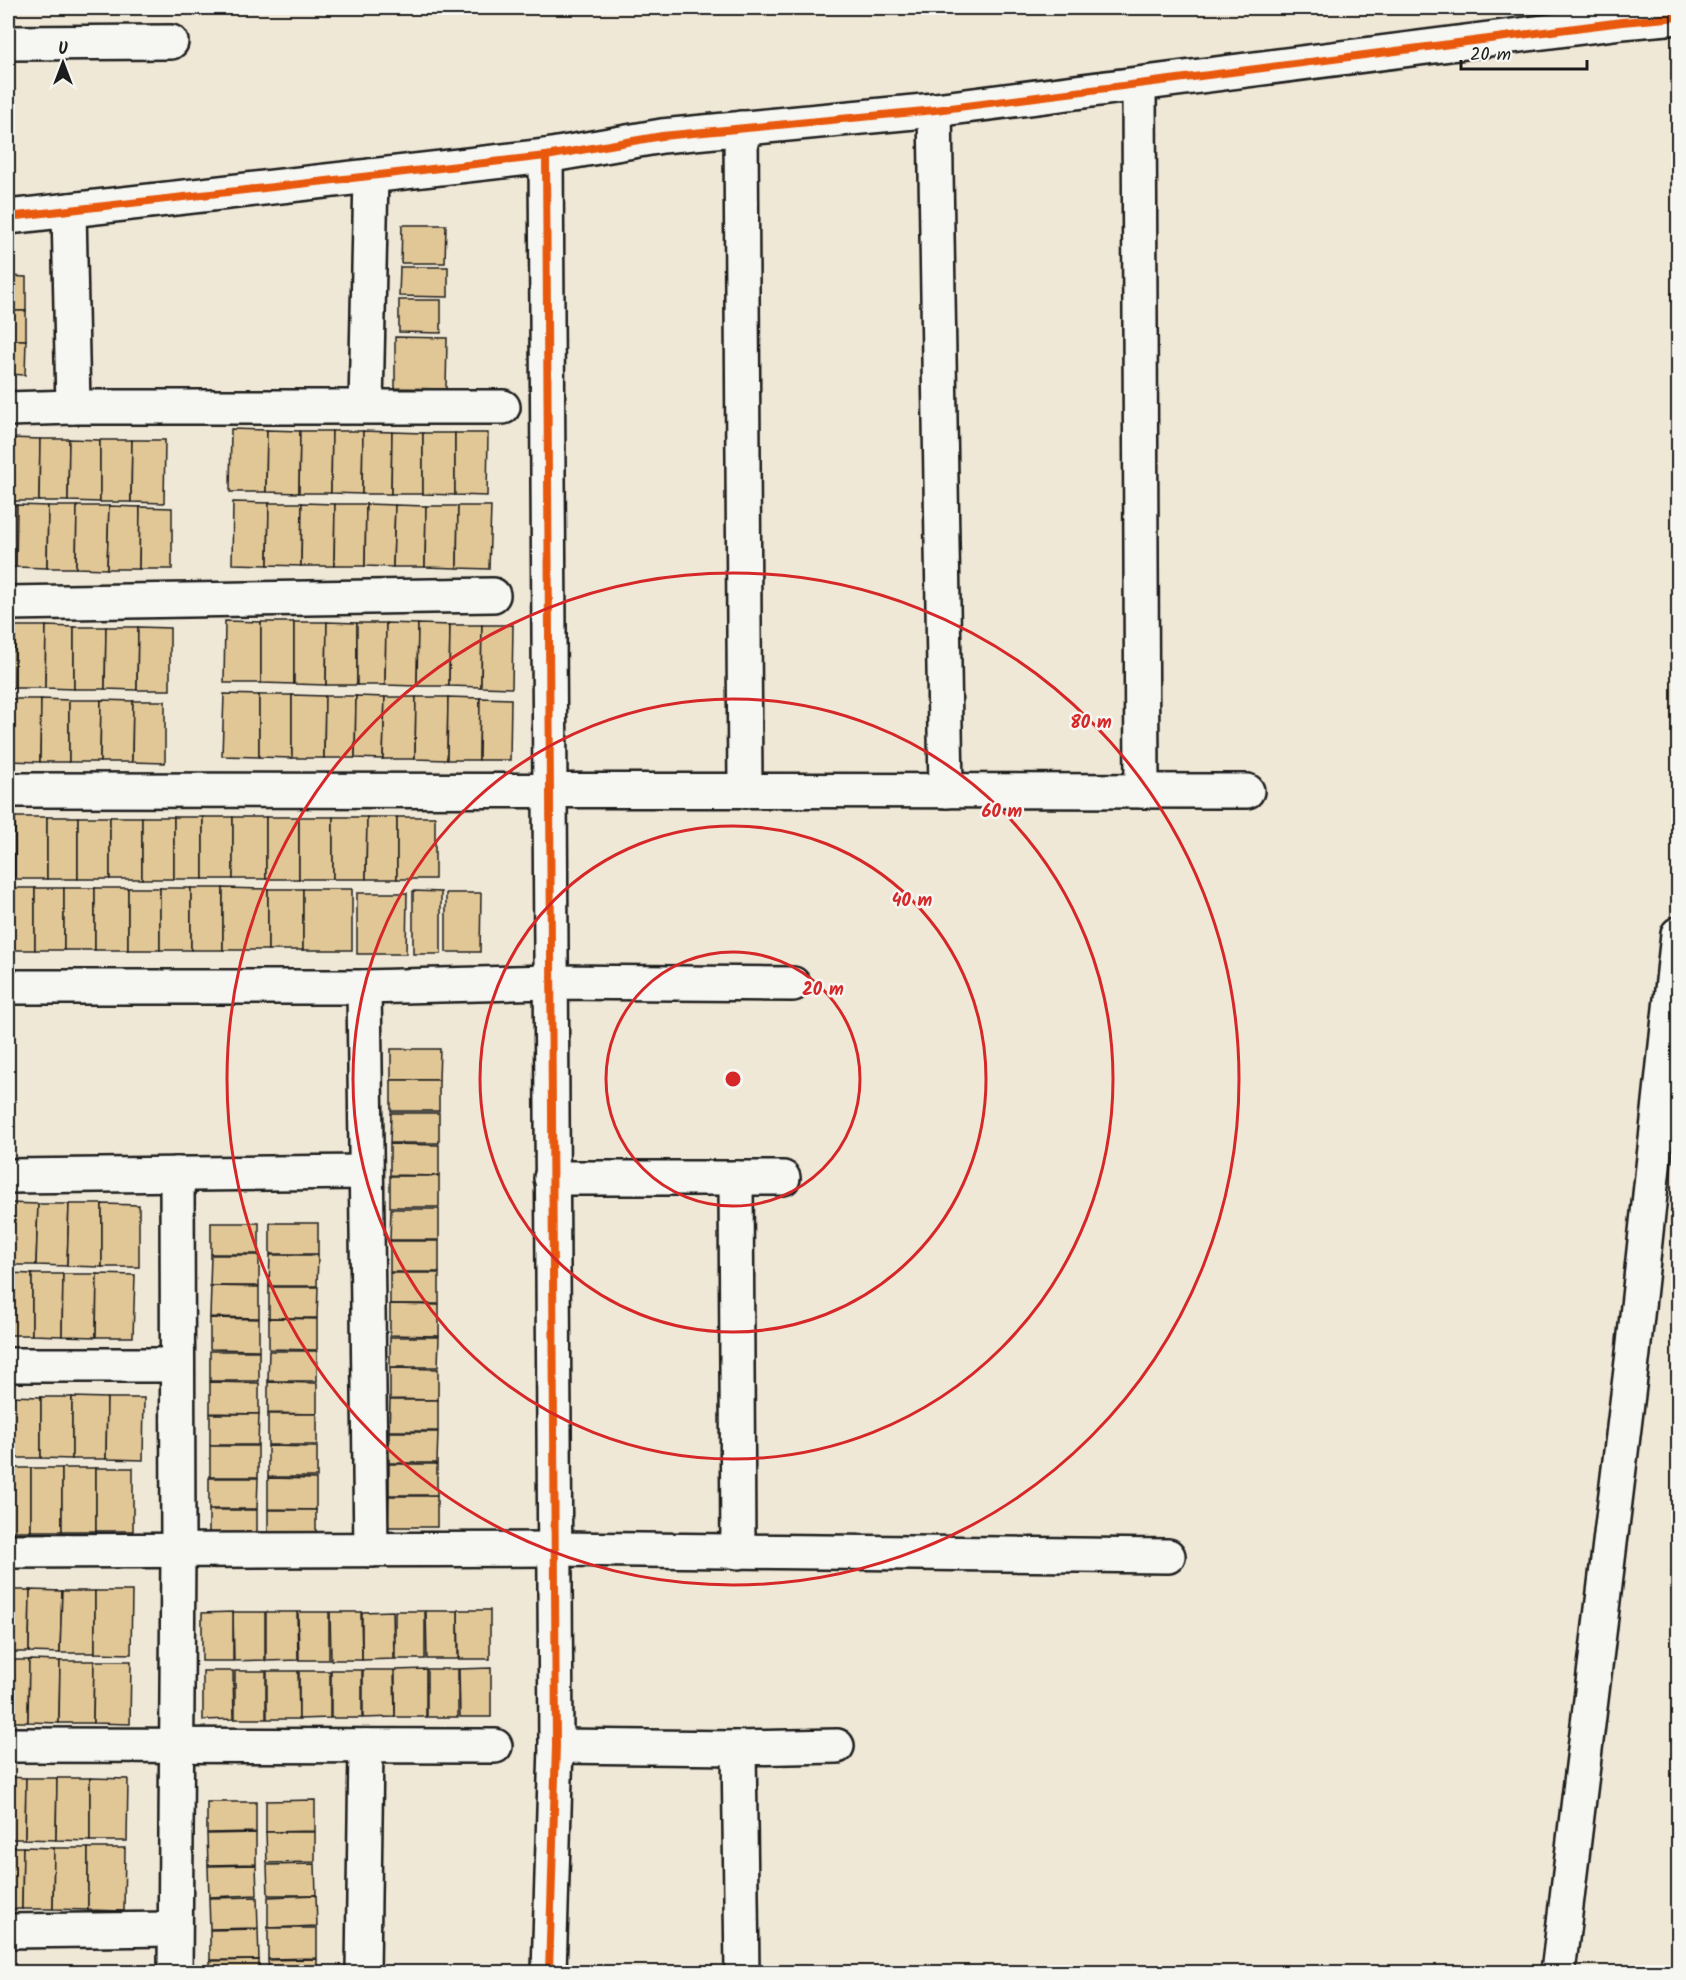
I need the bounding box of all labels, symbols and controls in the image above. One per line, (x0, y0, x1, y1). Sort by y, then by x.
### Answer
north arrow (33, 33, 93, 93)
scale bar (1461, 33, 1587, 71)
text: U (58, 37, 68, 62)
text: 20 m (1470, 41, 1511, 70)
text: 80 m (1070, 709, 1112, 738)
text: 60 m (982, 798, 1023, 827)
text: 40 m (892, 887, 933, 916)
text: 20 m (802, 976, 844, 1005)
centre of rings (723, 1069, 743, 1089)

